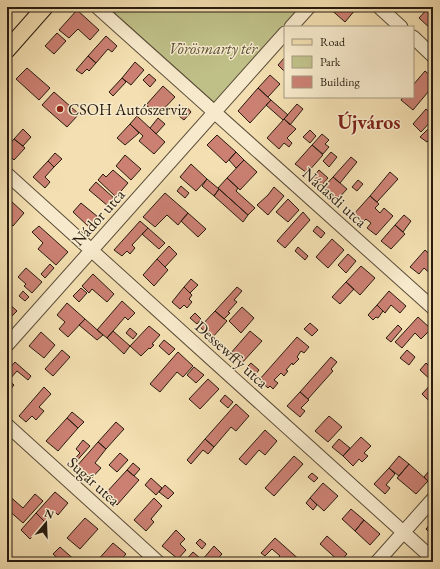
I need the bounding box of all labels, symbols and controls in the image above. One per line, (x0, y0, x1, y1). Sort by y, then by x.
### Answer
legend (284, 26, 414, 98)
text: Road (320, 34, 346, 50)
park label: Vörösmarty tér (169, 38, 258, 59)
text: Park (320, 54, 341, 70)
text: Building (320, 74, 361, 90)
place label: CSOH Autószerviz (68, 99, 187, 120)
marker: CSOH Autószerviz (55, 104, 65, 114)
district label: Újváros (337, 109, 401, 135)
street label: Nádasdi utca (298, 163, 372, 232)
street label: Nádor utca (67, 184, 130, 250)
street label: Dessewffy utca (191, 316, 273, 393)
street label: Sugár utca (63, 452, 125, 511)
north arrow (26, 503, 66, 543)
text: N (43, 505, 56, 522)

